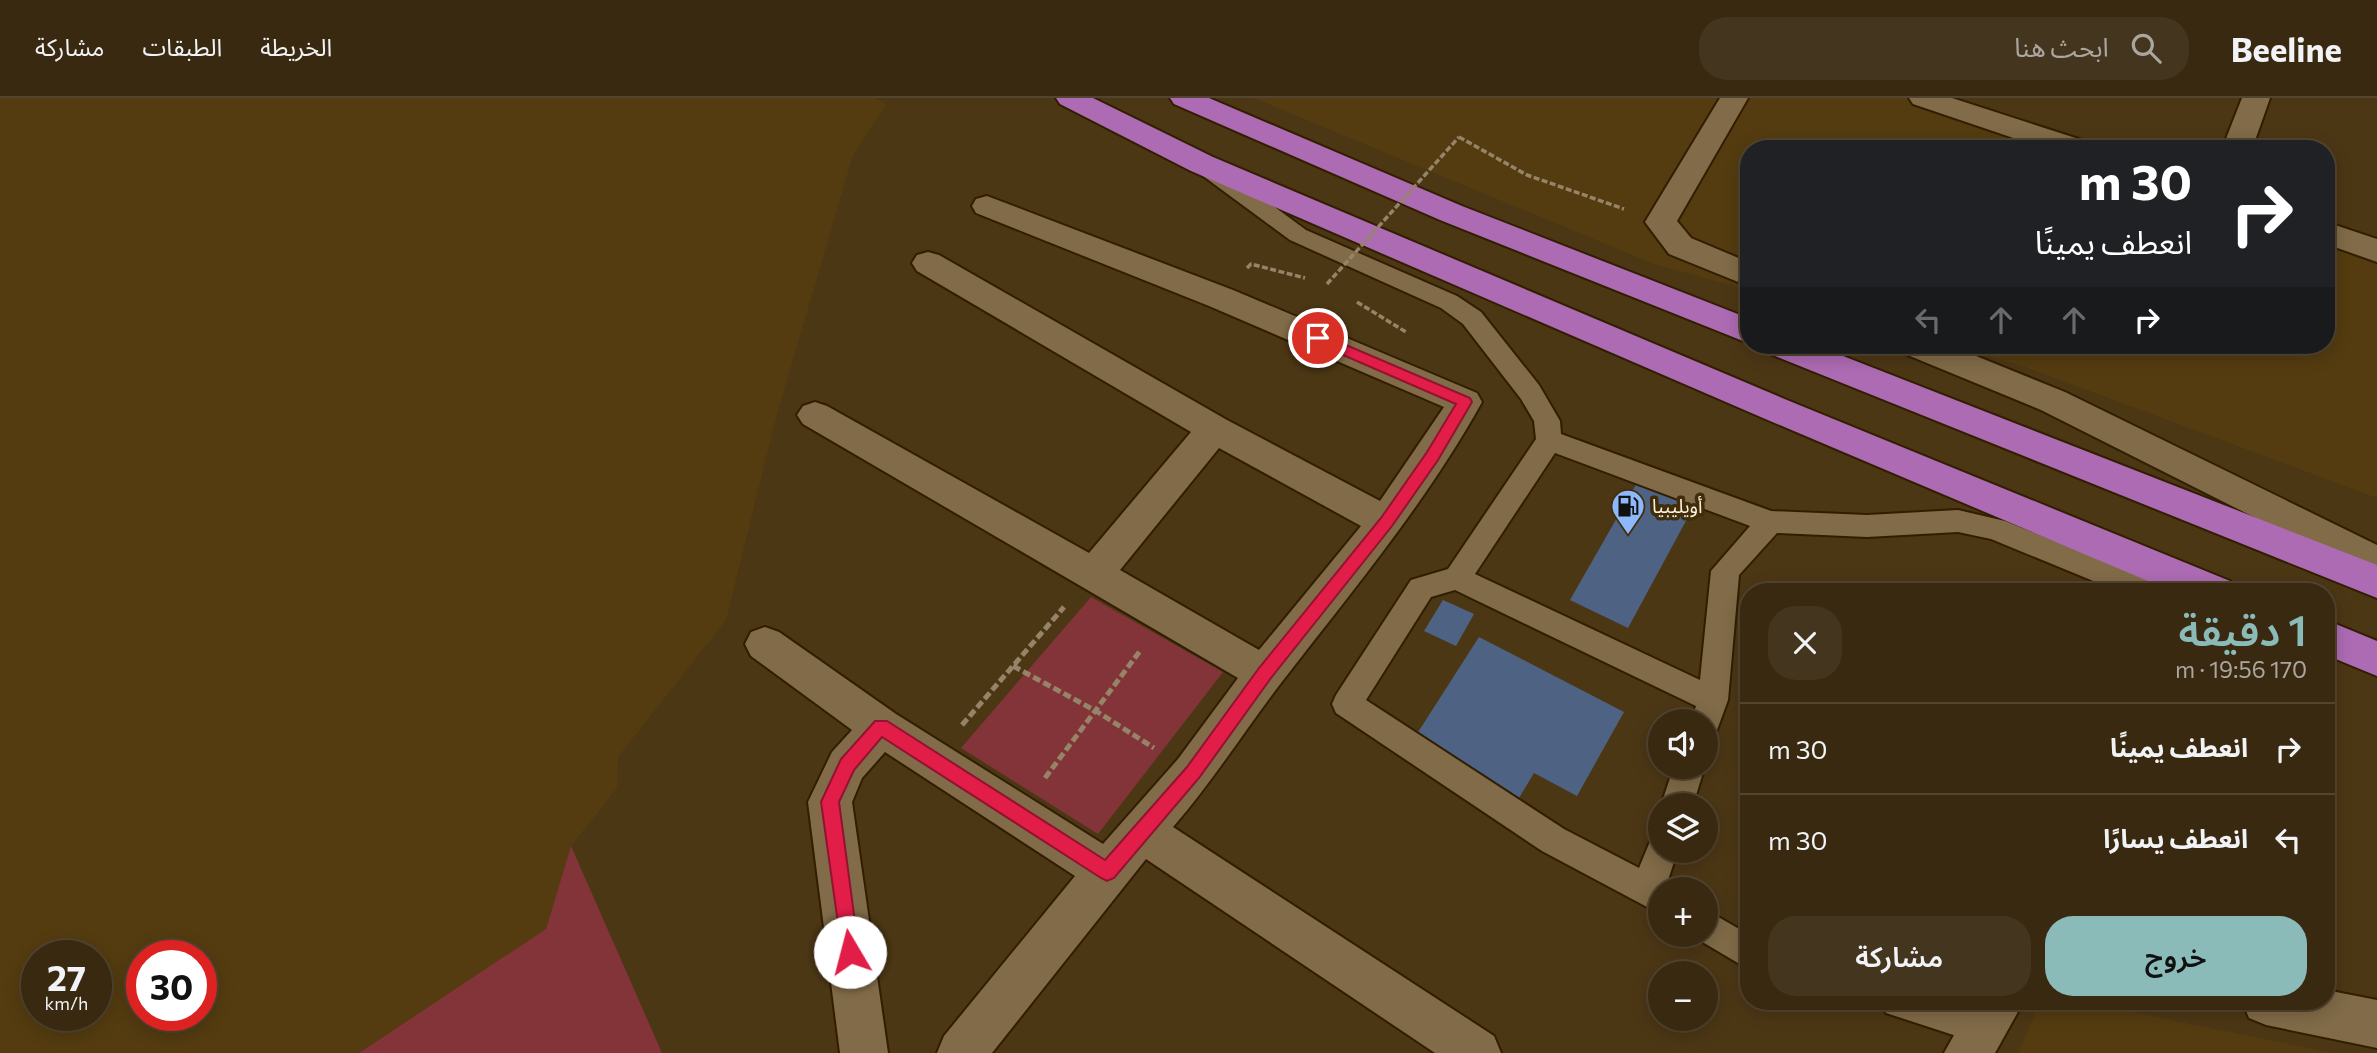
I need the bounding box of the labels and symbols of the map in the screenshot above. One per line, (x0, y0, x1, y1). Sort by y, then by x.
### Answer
pin (1288, 308, 1348, 368)
fuel station icon: أويليبيا (1609, 487, 1647, 536)
place label: أويليبيا (1652, 494, 1703, 518)
position arrow (813, 915, 887, 989)
speed limit sign: 30 (126, 940, 217, 1031)

